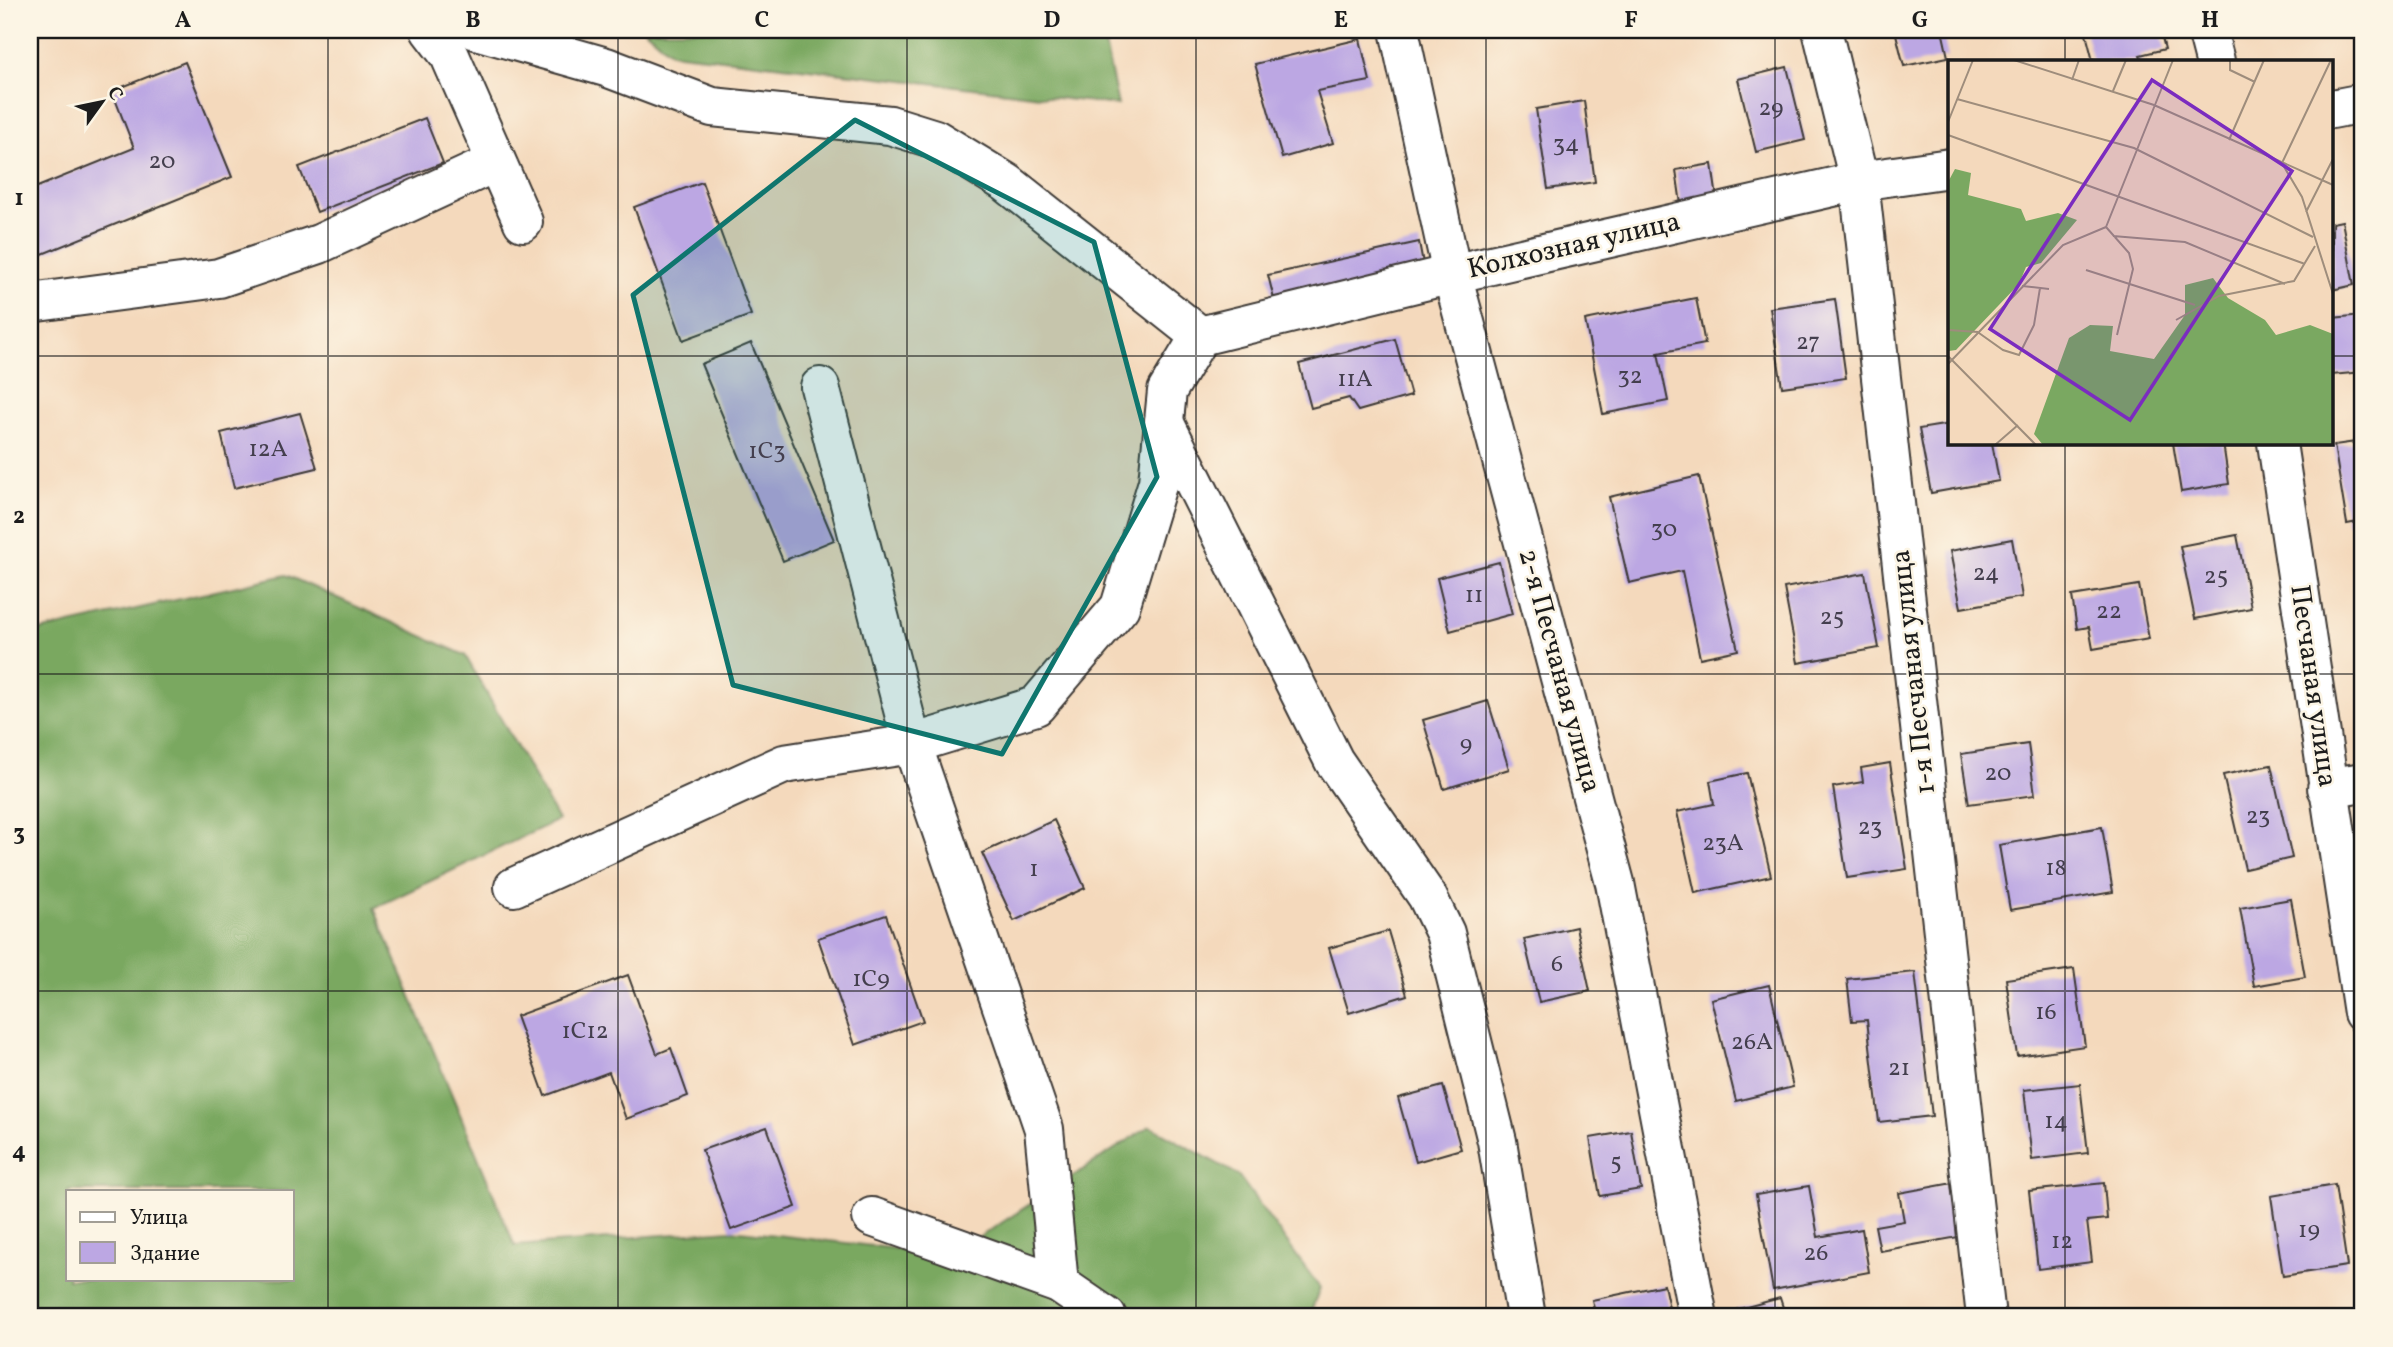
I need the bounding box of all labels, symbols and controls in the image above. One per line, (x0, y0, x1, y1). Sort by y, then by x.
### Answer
text: A (175, 5, 191, 37)
text: B (465, 5, 481, 37)
text: C (755, 5, 769, 37)
text: D (1044, 5, 1061, 37)
text: E (1334, 5, 1348, 37)
text: F (1624, 5, 1638, 37)
text: G (1912, 5, 1928, 37)
text: H (2201, 5, 2219, 37)
inset map (1948, 60, 2334, 444)
north arrow (66, 66, 136, 136)
text: С (100, 82, 129, 106)
house number: 29 (1758, 92, 1784, 126)
house number: 34 (1553, 128, 1579, 162)
house number: 20 (148, 145, 176, 179)
text: 1 (14, 183, 24, 215)
street label: Колхозная улица (1464, 203, 1684, 289)
house number: 27 (1796, 326, 1820, 360)
house number: 32 (1617, 360, 1643, 394)
house number: 11А (1337, 363, 1373, 397)
house number: 12А (248, 433, 288, 467)
house number: 1С3 (748, 435, 786, 469)
text: 2 (13, 501, 25, 533)
house number: 30 (1651, 513, 1677, 547)
street label: 2-я Песчаная улица (1508, 545, 1610, 797)
street label: 1-я Песчаная улица (1882, 548, 1946, 796)
house number: 24 (1973, 557, 1999, 591)
house number: 25 (2204, 560, 2228, 594)
house number: 11 (1465, 579, 1483, 613)
street label: Песчаная улица (2279, 582, 2347, 790)
house number: 22 (2096, 595, 2122, 629)
house number: 25 (1820, 601, 1844, 635)
house number: 9 (1460, 728, 1472, 762)
house number: 20 (1984, 757, 2012, 791)
house number: 23 (2246, 800, 2270, 834)
house number: 23 (1858, 811, 1882, 845)
text: 3 (13, 818, 25, 850)
house number: 23А (1702, 827, 1744, 861)
house number: 18 (2045, 852, 2067, 886)
house number: 1 (1029, 853, 1039, 887)
house number: 6 (1551, 948, 1563, 982)
house number: 1С9 (852, 963, 890, 997)
house number: 16 (2035, 996, 2057, 1030)
house number: 1С12 (561, 1015, 609, 1049)
house number: 26А (1731, 1026, 1773, 1060)
house number: 21 (1888, 1052, 1910, 1086)
house number: 14 (2044, 1105, 2068, 1139)
text: 4 (12, 1136, 26, 1168)
house number: 5 (1610, 1146, 1622, 1180)
legend (66, 1190, 294, 1280)
text: Улица (130, 1204, 188, 1233)
house number: 19 (2298, 1214, 2320, 1248)
house number: 12 (2051, 1225, 2073, 1259)
house number: 26 (1803, 1237, 1829, 1271)
text: Здание (130, 1240, 200, 1269)

